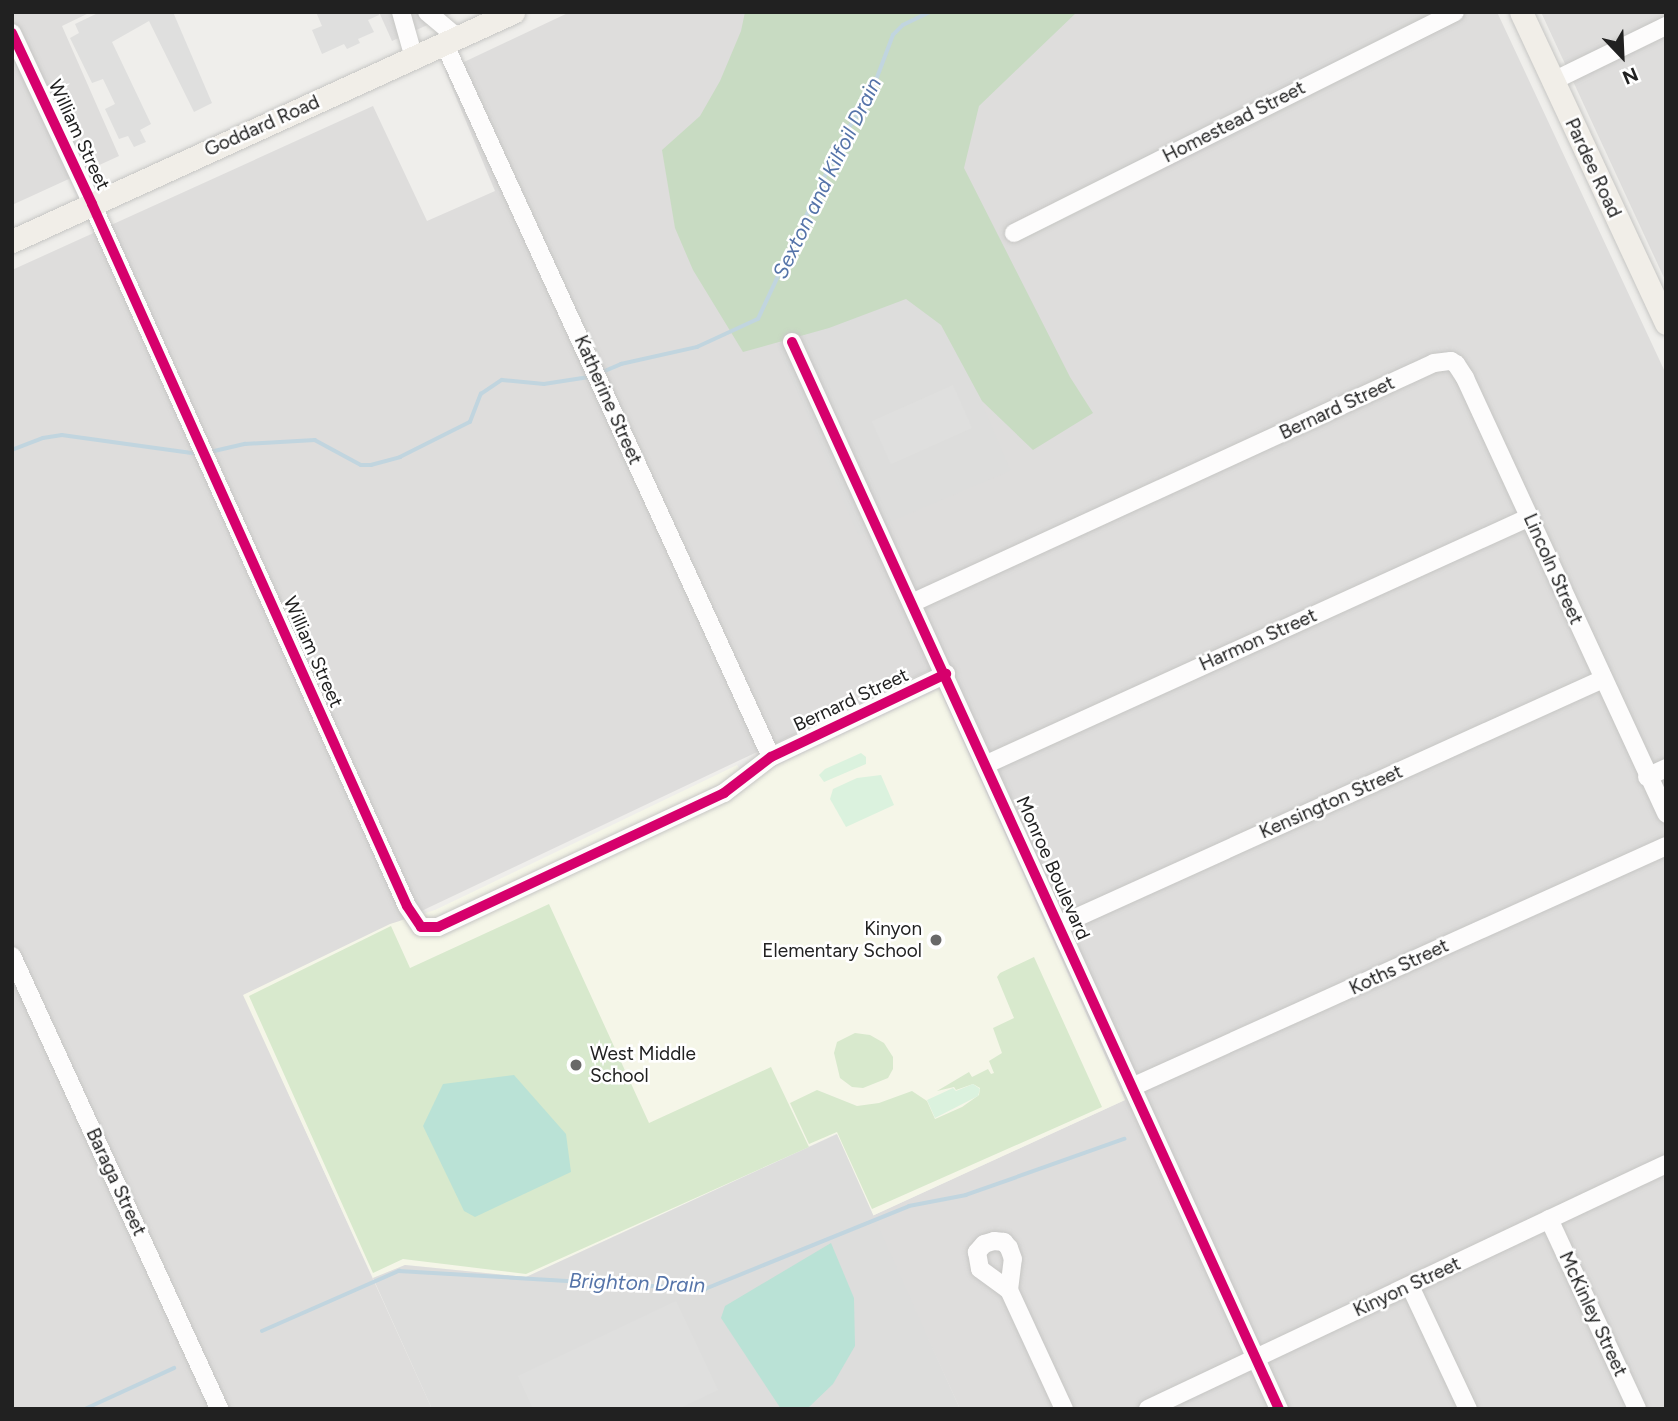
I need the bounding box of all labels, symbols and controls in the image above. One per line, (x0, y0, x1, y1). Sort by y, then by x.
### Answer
north arrow (1587, 21, 1657, 91)
text: N (1619, 62, 1642, 89)
water label: Sexton and Kilfoil Drain (767, 73, 887, 283)
street label: William Street (43, 76, 115, 194)
street label: Homestead Street (1159, 76, 1309, 168)
street label: Goddard Road (201, 90, 323, 162)
street label: Pardee Road (1560, 115, 1626, 221)
street label: Katherine Street (569, 332, 647, 468)
street label: Bernard Street (1276, 371, 1398, 445)
street label: Lincoln Street (1518, 510, 1588, 628)
street label: William Street (278, 593, 348, 711)
street label: Harmon Street (1196, 604, 1320, 676)
street label: Bernard Street (790, 663, 912, 737)
street label: Kensington Street (1256, 760, 1406, 844)
street label: Monroe Boulevard (1011, 793, 1095, 943)
place label: Kinyon Elementary School (762, 918, 922, 962)
marker: Kinyon Elementary School (928, 932, 944, 948)
street label: Koths Street (1346, 934, 1452, 1000)
place label: West Middle School (590, 1043, 696, 1087)
marker: West Middle School (568, 1057, 584, 1073)
street label: Baraga Street (81, 1125, 151, 1239)
street label: McKinley Street (1554, 1248, 1632, 1380)
street label: Kinyon Street (1350, 1252, 1464, 1322)
water label: Brighton Drain (568, 1268, 706, 1298)

